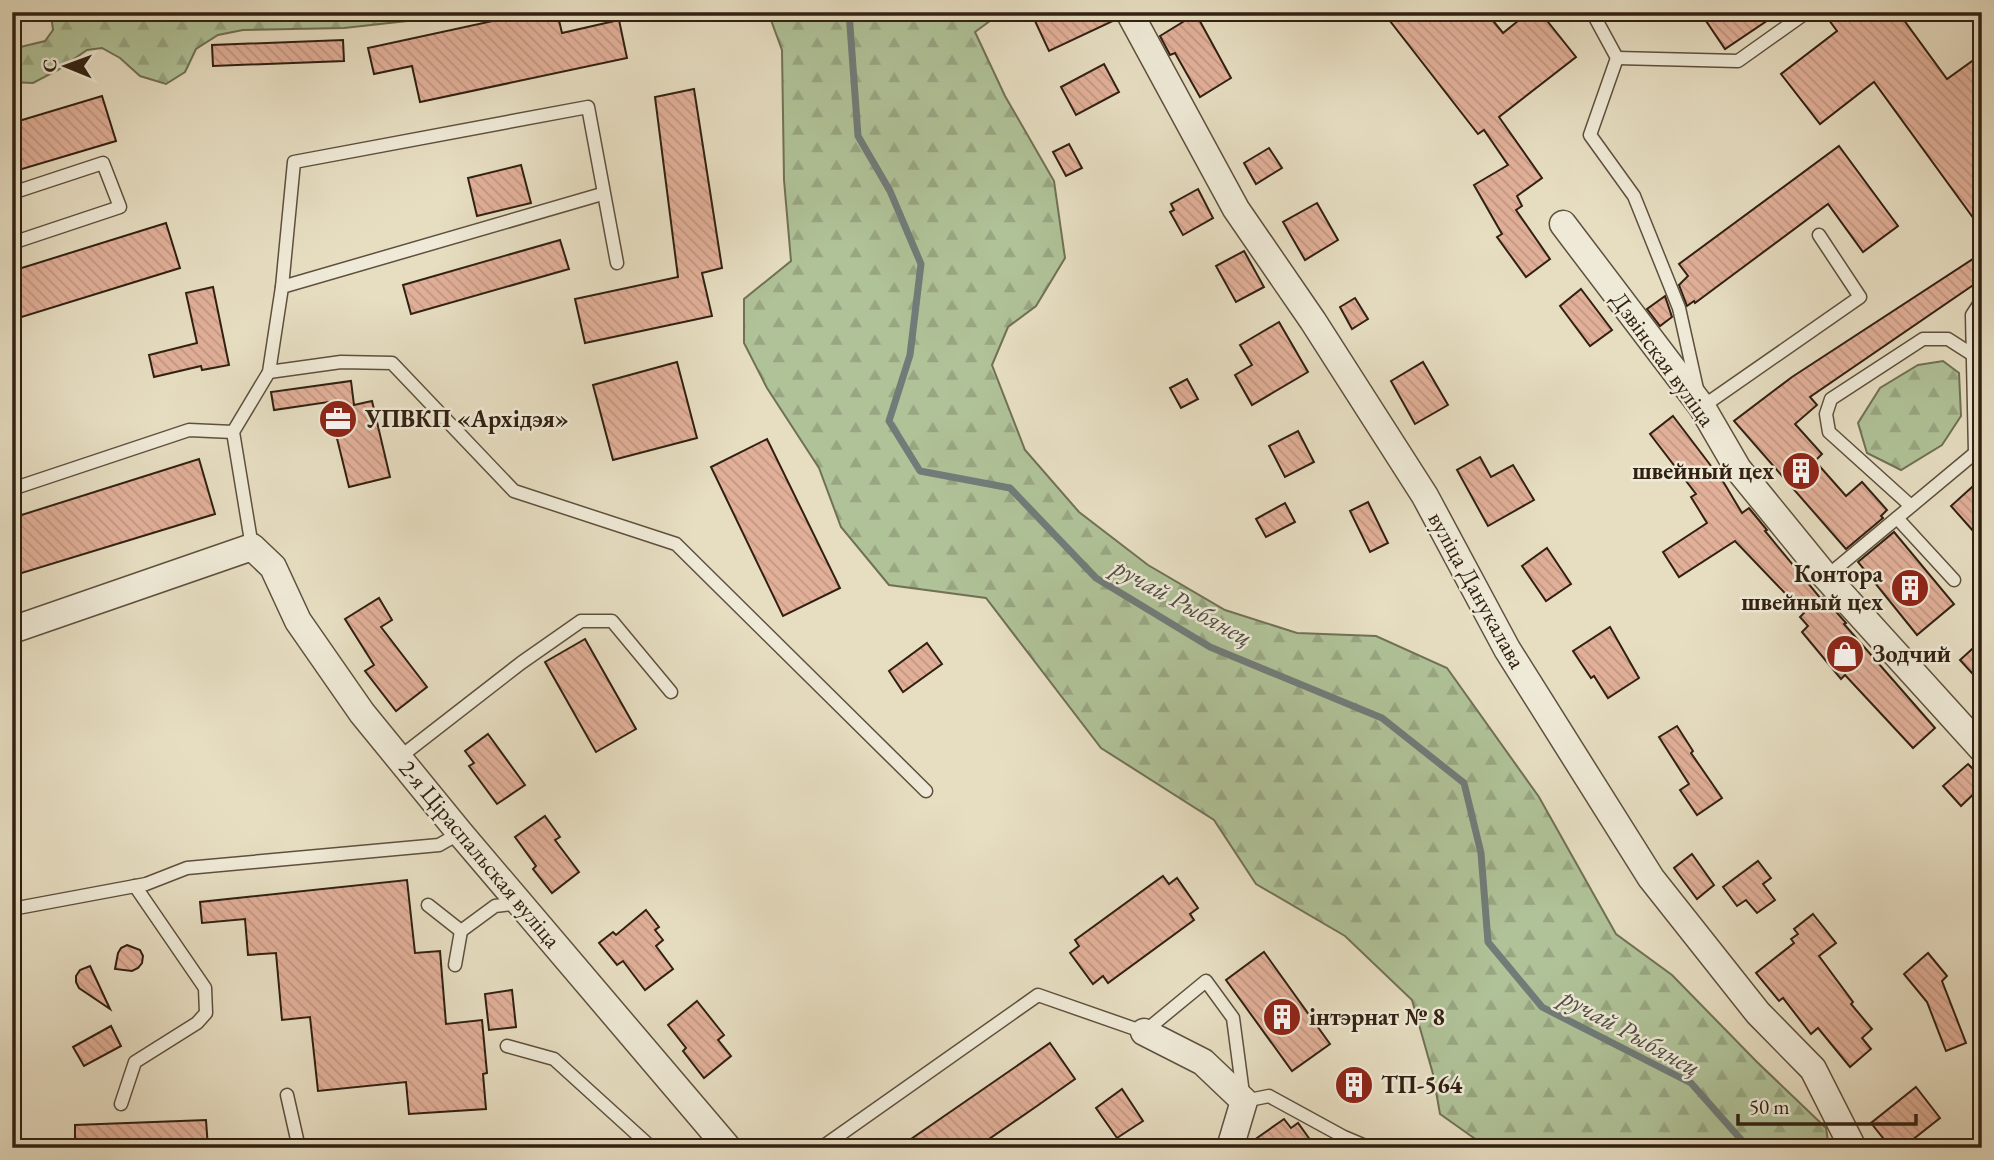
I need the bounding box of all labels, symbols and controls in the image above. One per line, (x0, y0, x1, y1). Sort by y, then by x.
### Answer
north arrow (32, 32, 102, 102)
text: С (37, 59, 62, 73)
street label: Дзвінская вуліца (1604, 285, 1723, 433)
office icon: УПВКП «Архідэя» (317, 398, 359, 440)
place label: УПВКП «Архідэя» (364, 403, 569, 434)
building icon: швейный цех (1780, 450, 1822, 492)
place label: швейный цех (1632, 455, 1774, 486)
street label: вуліца Данукалава (1421, 506, 1534, 674)
water label: ручай Рыбянец (1104, 548, 1259, 654)
place label: Контора швейный цех (1741, 558, 1883, 617)
building icon: Контора швейный цех (1889, 567, 1931, 609)
shop icon: Зодчий (1824, 633, 1866, 675)
place label: Зодчий (1872, 638, 1951, 669)
street label: 2-я Ціраспальская вуліца (392, 753, 569, 955)
water label: ручай Рыбянец (1552, 978, 1707, 1084)
building icon: інтэрнат № 8 (1261, 996, 1303, 1038)
place label: інтэрнат № 8 (1309, 1001, 1445, 1032)
building icon: ТП-564 (1333, 1064, 1375, 1106)
place label: ТП-564 (1381, 1069, 1463, 1100)
scale bar (1738, 1083, 1917, 1127)
text: 50 m (1749, 1093, 1790, 1120)

